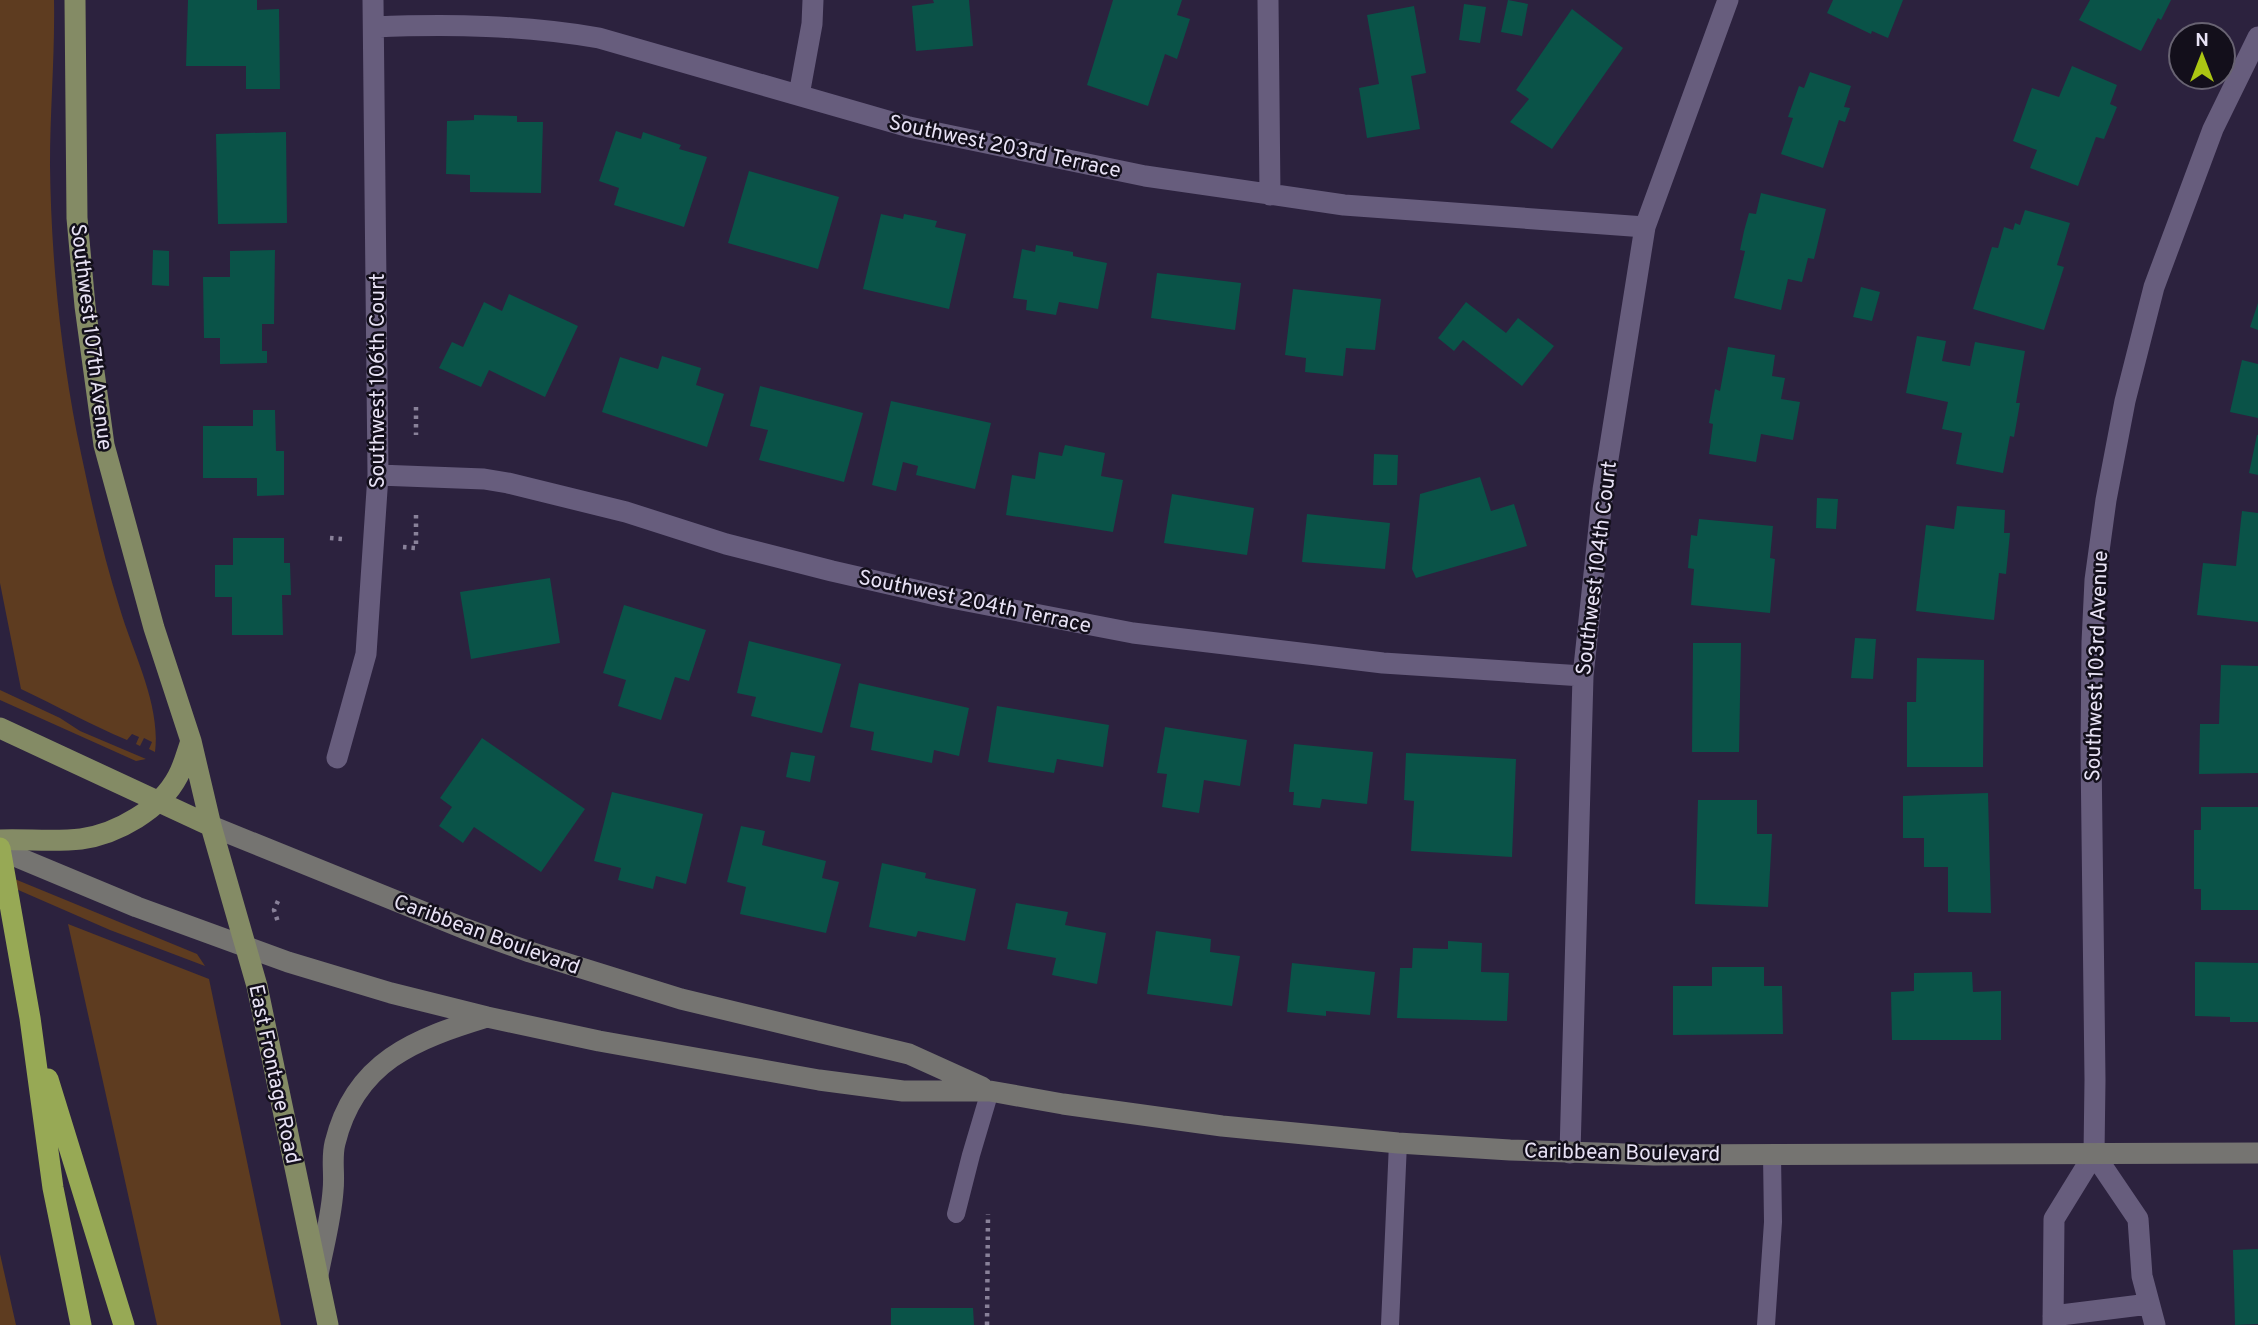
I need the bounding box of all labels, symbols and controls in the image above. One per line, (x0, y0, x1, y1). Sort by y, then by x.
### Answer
north arrow (2167, 21, 2237, 91)
text: N (2195, 29, 2209, 53)
street label: Southwest 203rd Terrace (886, 110, 1123, 185)
street label: Southwest 107th Avenue (63, 222, 118, 452)
street label: Southwest 106th Court (365, 273, 392, 489)
street label: Southwest 104th Court (1571, 459, 1624, 677)
street label: Southwest 103rd Avenue (2080, 550, 2115, 782)
street label: Southwest 204th Terrace (856, 565, 1093, 640)
street label: Caribbean Boulevard (390, 889, 583, 982)
street label: East Frontage Road (241, 982, 306, 1166)
street label: Caribbean Boulevard (1524, 1138, 1720, 1169)

